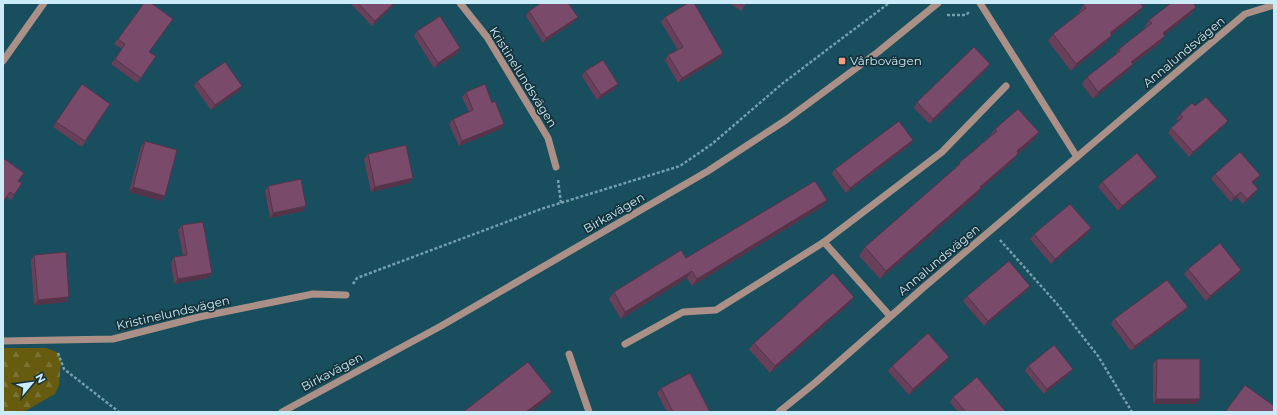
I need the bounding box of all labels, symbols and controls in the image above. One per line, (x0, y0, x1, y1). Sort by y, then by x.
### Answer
street label: Annalundsvägen (1140, 13, 1228, 90)
street label: Kristinelundsvägen (486, 24, 560, 130)
place label: Vårbovägen (850, 53, 922, 68)
marker: Vårbovägen (837, 56, 847, 66)
street label: Birkavägen (581, 189, 647, 236)
street label: Annalundsvägen (895, 221, 983, 298)
street label: Kristinelundsvägen (115, 292, 231, 333)
street label: Birkavägen (298, 349, 365, 394)
north arrow (12, 363, 52, 403)
text: N (32, 371, 49, 385)

